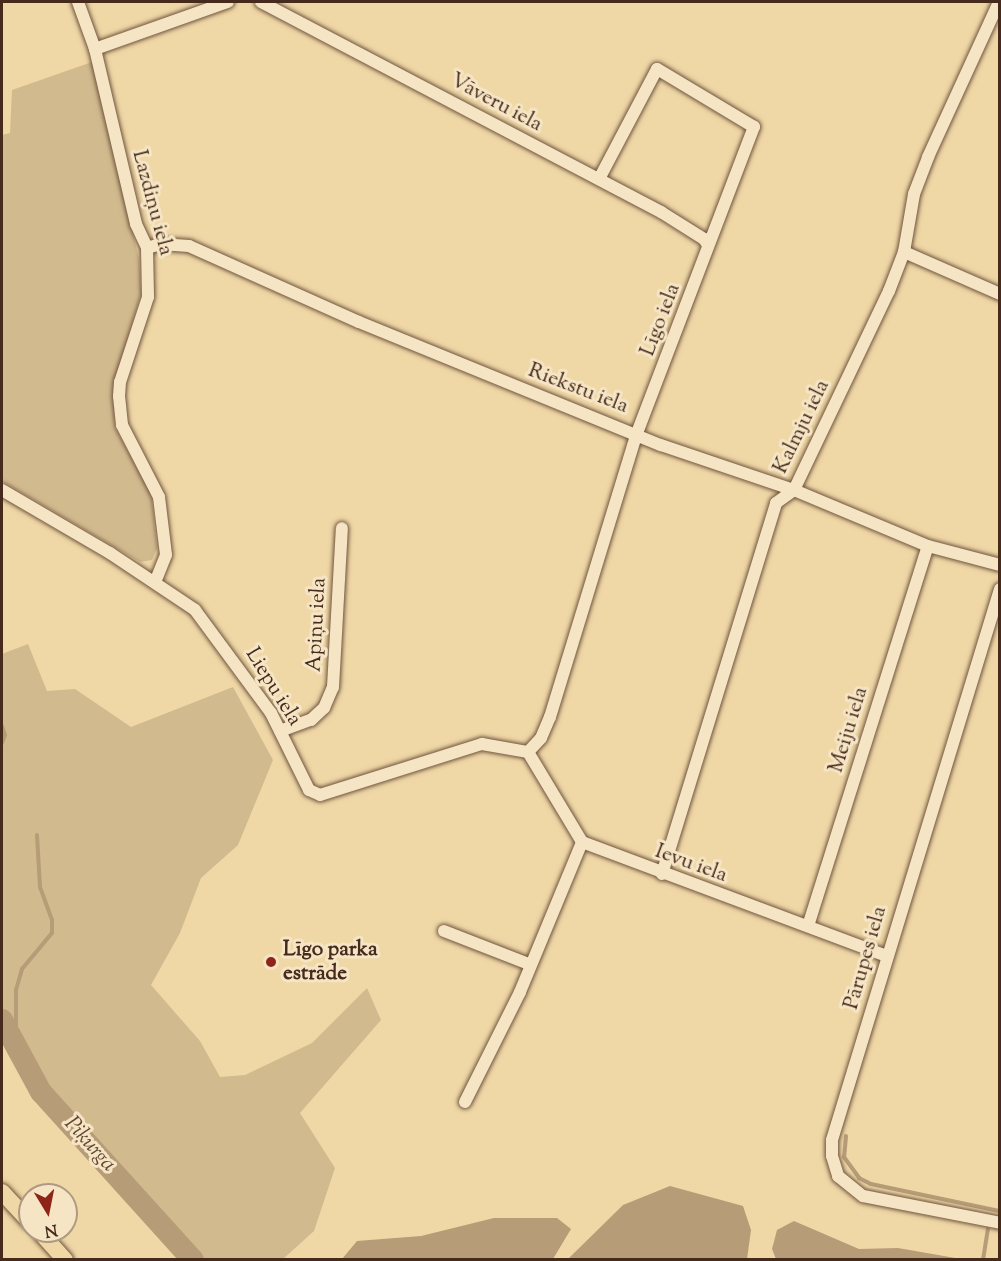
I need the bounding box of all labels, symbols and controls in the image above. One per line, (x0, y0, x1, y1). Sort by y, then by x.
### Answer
street label: Vāveru iela (446, 68, 546, 138)
street label: Lazdiņu iela (126, 148, 178, 258)
street label: Līgo iela (636, 280, 686, 360)
street label: Riekstu iela (524, 358, 632, 420)
street label: Kalmju iela (768, 376, 836, 478)
street label: Apiņu iela (302, 577, 332, 673)
street label: Liepu iela (239, 643, 307, 731)
street label: Meiju iela (824, 684, 874, 776)
street label: Ievu iela (651, 839, 731, 889)
street label: Pārupes iela (839, 904, 893, 1012)
place label: Līgo parka estrāde (283, 937, 378, 987)
marker: Līgo parka estrāde (264, 955, 278, 969)
water label: Piķurga (57, 1112, 121, 1178)
north arrow (18, 1183, 78, 1243)
text: N (43, 1217, 59, 1242)

